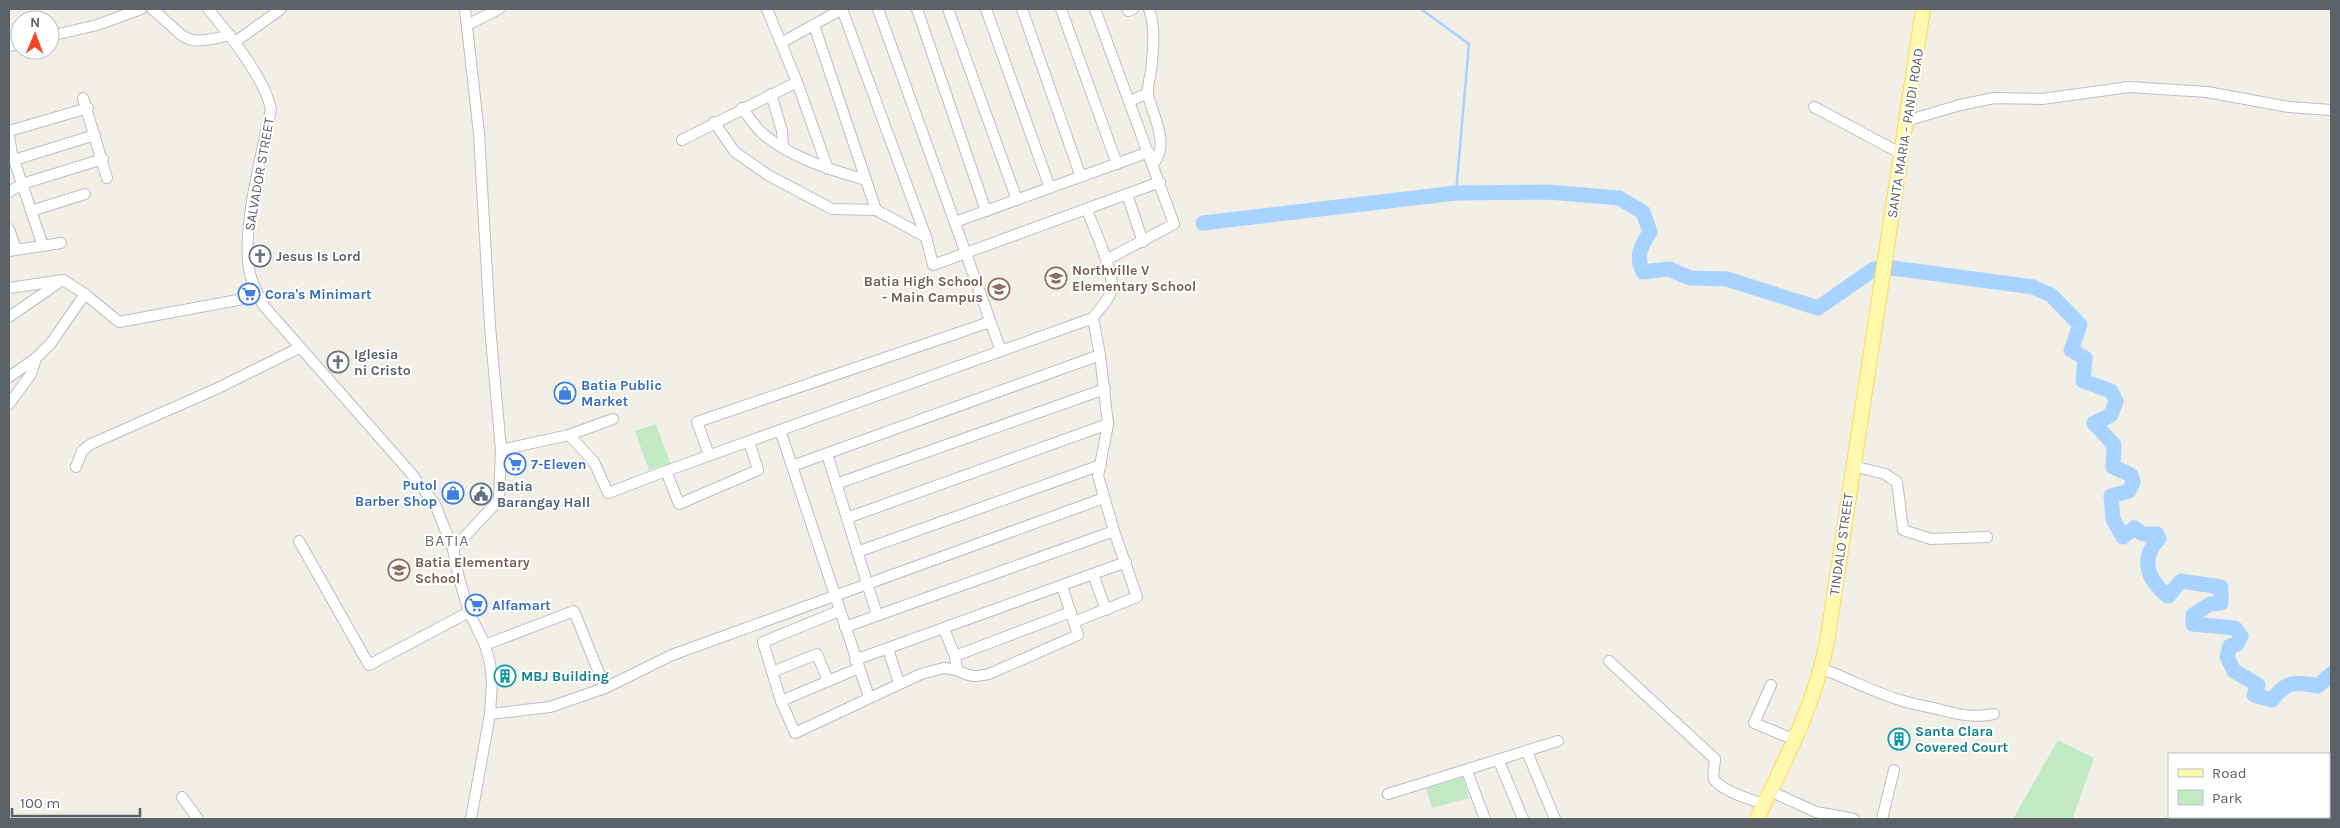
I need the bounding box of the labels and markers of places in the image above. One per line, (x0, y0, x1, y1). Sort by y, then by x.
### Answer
church icon: Jesus Is Lord (248, 244, 272, 268)
place label: Jesus Is Lord (276, 248, 361, 265)
place label: Northville V Elementary School (1072, 262, 1196, 295)
school or university icon: Northville V Elementary School (1044, 266, 1068, 290)
place label: Batia High School - Main Campus (864, 273, 983, 306)
school or university icon: Batia High School - Main Campus (987, 277, 1011, 301)
supermarket icon: Cora's Minimart (237, 282, 261, 306)
place label: Cora's Minimart (265, 286, 372, 303)
place label: Iglesia ni Cristo (354, 346, 411, 379)
church icon: Iglesia ni Cristo (326, 350, 350, 374)
place label: Batia Public Market (581, 377, 662, 410)
shop icon: Batia Public Market (553, 381, 577, 405)
supermarket icon: 7-Eleven (503, 452, 527, 476)
place label: 7-Eleven (531, 456, 587, 473)
place label: Putol Barber Shop (355, 477, 437, 510)
place label: Batia Barangay Hall (497, 478, 590, 511)
shop icon: Putol Barber Shop (441, 481, 465, 505)
public building icon: Batia Barangay Hall (469, 482, 493, 506)
place label: Batia Elementary School (415, 554, 530, 587)
school or university icon: Batia Elementary School (387, 558, 411, 582)
supermarket icon: Alfamart (464, 593, 488, 617)
place label: Alfamart (492, 597, 551, 614)
building icon: MBJ Building (493, 664, 517, 688)
place label: MBJ Building (521, 668, 609, 685)
place label: Santa Clara Covered Court (1915, 723, 2009, 756)
building icon: Santa Clara Covered Court (1887, 727, 1911, 751)

